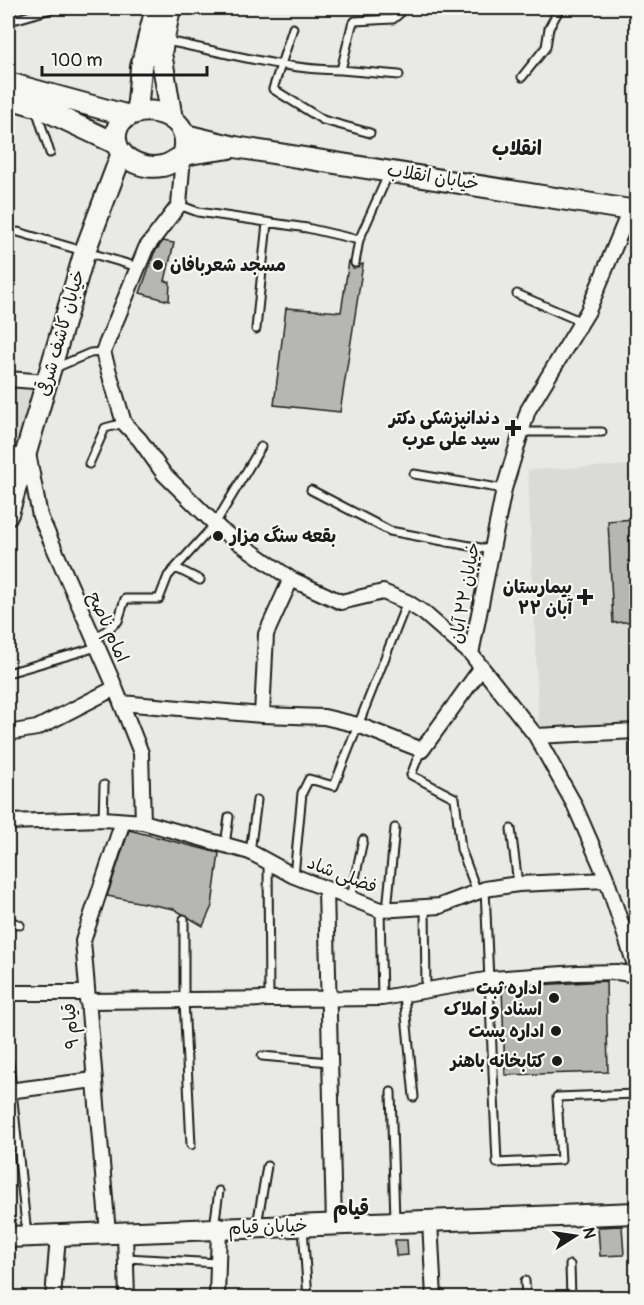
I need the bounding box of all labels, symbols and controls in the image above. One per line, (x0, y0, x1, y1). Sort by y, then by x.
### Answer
scale bar (42, 39, 207, 77)
text: 100 m (51, 49, 103, 72)
district label: انقلاب (492, 136, 542, 161)
street label: خیابان انقلاب (385, 158, 481, 196)
place label: مسجد شعربافان (170, 254, 286, 277)
marker: مسجد شعربافان (151, 258, 165, 272)
street label: خیابان کاشف شرقی (31, 267, 90, 399)
place label: دندانپزشکی دکتر سید علی عرب (387, 407, 500, 451)
marker: دندانپزشکی دکتر سید علی عرب (504, 419, 522, 437)
place label: بقعه سنگ مزار (228, 525, 336, 548)
marker: بقعه سنگ مزار (211, 529, 225, 543)
street label: خیابان ۲۲ آبان (445, 540, 485, 646)
place label: بیمارستان ۲۲ آبان (503, 576, 573, 620)
street label: امام ناصح (80, 588, 134, 667)
marker: بیمارستان ۲۲ آبان (576, 588, 594, 606)
street label: فضلی شاد (304, 851, 380, 899)
place label: اداره ثبت اسناد و املاک (444, 977, 542, 1021)
marker: اداره ثبت اسناد و املاک (547, 991, 561, 1005)
street label: قیام ۹ (58, 1002, 86, 1050)
place label: اداره پست (469, 1020, 544, 1043)
marker: اداره پست (549, 1024, 563, 1038)
place label: کتابخانه باهنر (449, 1050, 545, 1073)
marker: کتابخانه باهنر (550, 1054, 564, 1068)
district label: قیام (333, 1196, 369, 1223)
north arrow (545, 1206, 605, 1266)
street label: خیابان قیام (228, 1214, 308, 1242)
text: N (578, 1226, 600, 1241)

